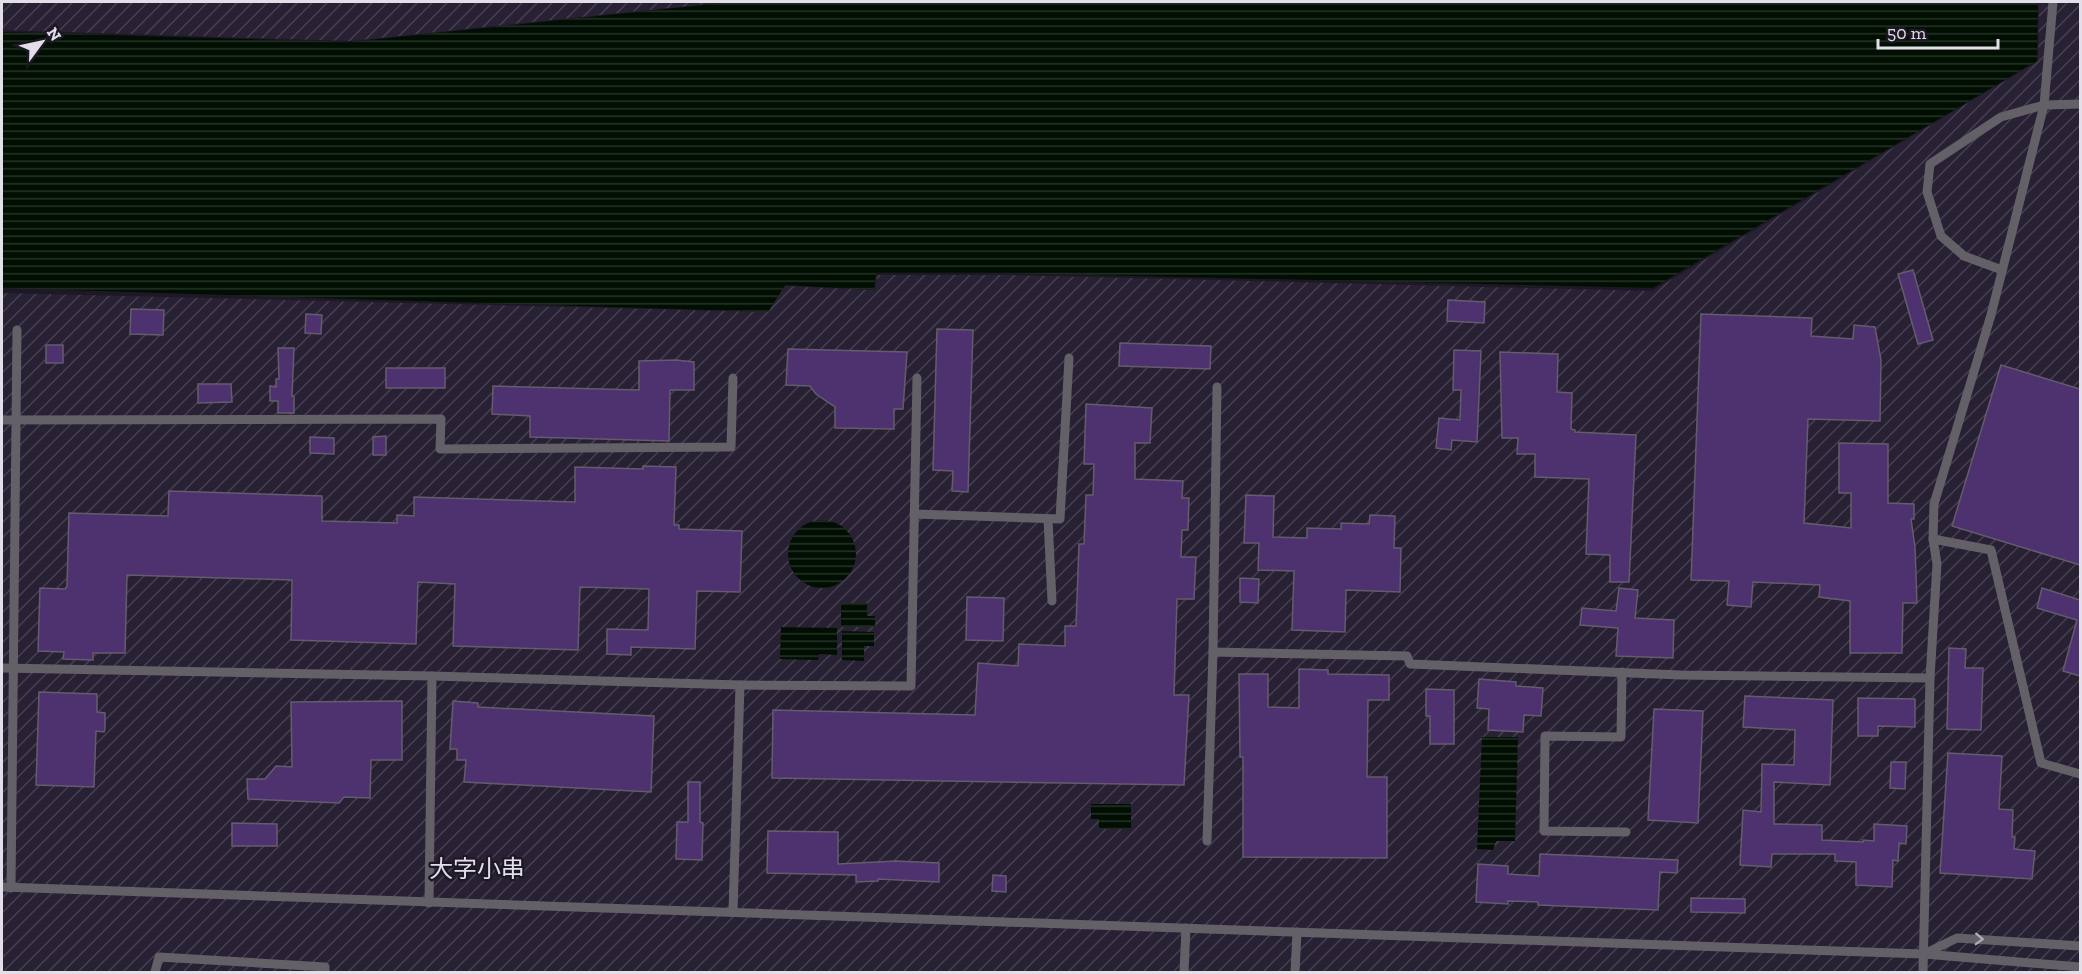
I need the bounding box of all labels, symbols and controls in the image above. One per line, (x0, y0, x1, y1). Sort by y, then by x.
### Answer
north arrow (12, 12, 72, 72)
scale bar (1878, 12, 1998, 50)
text: 50 m (1887, 22, 1927, 44)
text: N (43, 24, 65, 44)
district label: 大字小串 (429, 854, 525, 883)
one-way arrow (1974, 933, 1983, 946)

